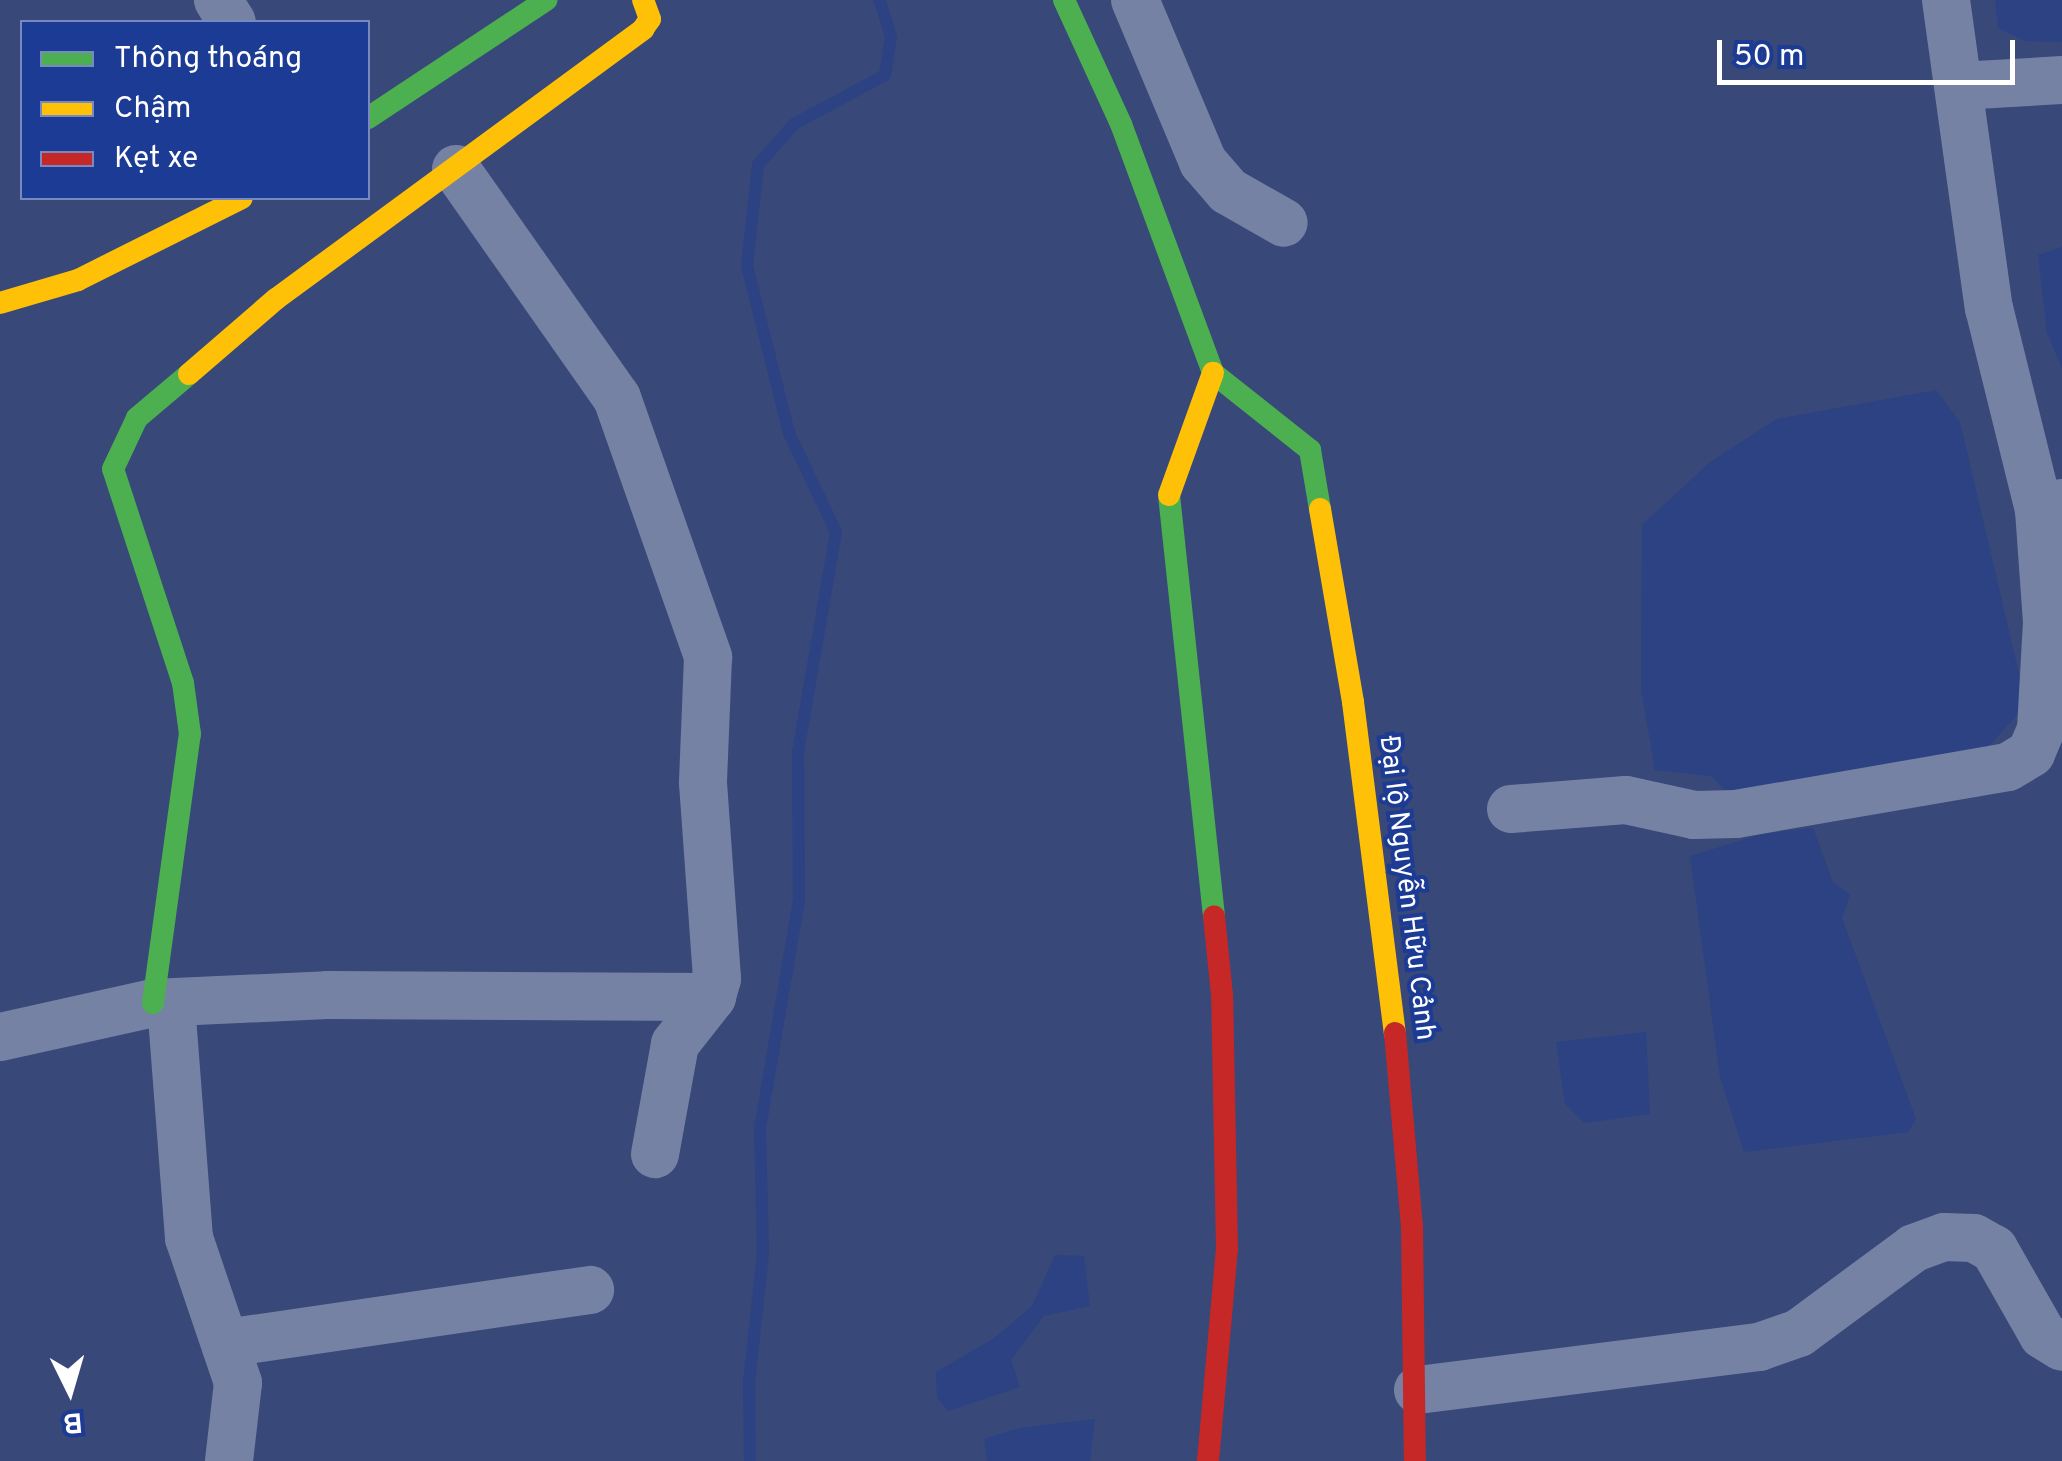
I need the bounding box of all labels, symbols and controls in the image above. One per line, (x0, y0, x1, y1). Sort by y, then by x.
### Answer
legend (20, 20, 370, 200)
scale bar (1722, 20, 2020, 82)
text: 50 m (1734, 39, 1804, 76)
text: Thông thoáng (114, 41, 302, 78)
text: Chậm (114, 91, 192, 128)
text: Kẹt xe (114, 141, 198, 178)
street label: Đại lộ Nguyễn Hữu Cảnh (1371, 734, 1441, 1042)
north arrow (20, 1341, 120, 1441)
text: B (61, 1402, 84, 1440)

